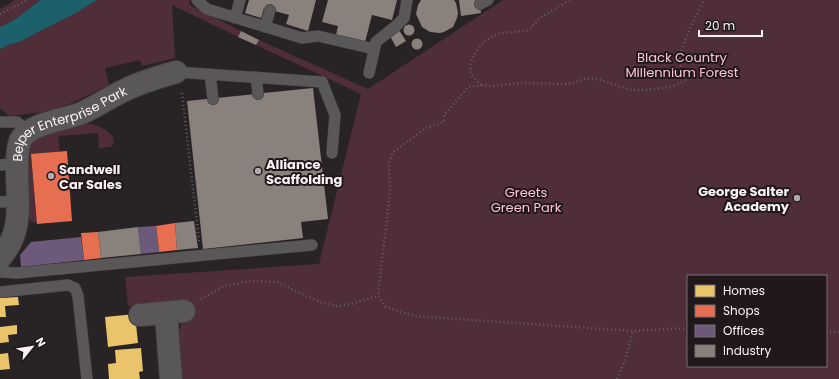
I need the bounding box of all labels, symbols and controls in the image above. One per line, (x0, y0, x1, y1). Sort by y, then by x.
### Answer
scale bar (699, 12, 762, 38)
text: 20 m (705, 17, 735, 34)
park label: Black Country Millennium Forest (625, 48, 739, 82)
street label: Belper Enterprise Park (8, 81, 131, 162)
place label: Alliance Scaffolding (266, 155, 343, 189)
place label: Sandwell Car Sales (59, 160, 122, 194)
marker: Alliance Scaffolding (253, 166, 263, 176)
marker: Sandwell Car Sales (46, 171, 56, 181)
place label: George Salter Academy (698, 182, 790, 216)
park label: Greets Green Park (491, 183, 562, 217)
marker: George Salter Academy (792, 193, 802, 203)
legend (687, 275, 827, 367)
text: Homes (723, 282, 765, 299)
text: Shops (723, 302, 760, 319)
text: Offices (723, 322, 764, 339)
north arrow (12, 327, 52, 367)
text: N (32, 334, 50, 350)
text: Industry (723, 342, 772, 359)

